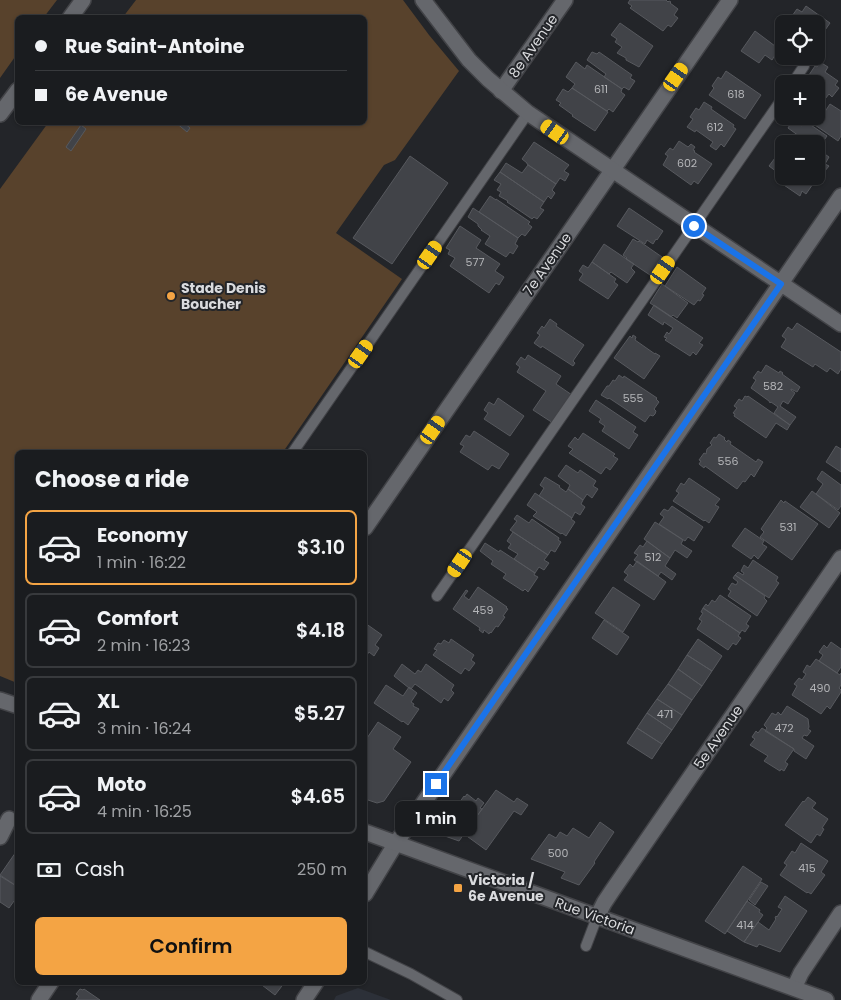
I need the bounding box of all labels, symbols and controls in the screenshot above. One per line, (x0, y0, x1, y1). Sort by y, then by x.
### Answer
street label: 8e Avenue (504, 10, 563, 82)
map controls (775, 15, 825, 185)
button: locate (775, 15, 825, 65)
text: Rue Saint-Antoine (65, 33, 244, 60)
car (661, 60, 690, 94)
button: + (775, 75, 825, 125)
text: 6e Avenue (65, 81, 168, 108)
house number: 611 (594, 81, 608, 97)
house number: 618 (727, 86, 745, 102)
car (538, 117, 571, 147)
house number: 612 (707, 119, 723, 135)
button: − (775, 135, 825, 185)
house number: 602 (677, 155, 697, 171)
route start (683, 215, 705, 237)
street label: 7e Avenue (518, 228, 576, 299)
car (415, 238, 444, 272)
car (648, 253, 677, 287)
house number: 577 (466, 254, 484, 270)
place label: Stade Denis Boucher (181, 278, 266, 314)
marker: Stade Denis Boucher (165, 290, 177, 302)
car (346, 337, 375, 371)
house number: 582 (763, 378, 783, 394)
house number: 555 (623, 390, 643, 406)
car (418, 413, 447, 447)
house number: 556 (718, 453, 738, 469)
text: Choose a ride (35, 464, 189, 495)
house number: 531 (780, 519, 796, 535)
text: Economy (97, 522, 188, 549)
icon: car (37, 525, 82, 570)
text: $3.10 (297, 534, 345, 561)
car (445, 546, 474, 580)
house number: 512 (645, 549, 661, 565)
text: 1 min · 16:22 (97, 551, 186, 574)
house number: 459 (473, 602, 493, 618)
text: Comfort (97, 605, 179, 632)
icon: car (37, 608, 82, 653)
text: $4.18 (296, 617, 345, 644)
text: 2 min · 16:23 (97, 634, 190, 657)
house number: 490 (810, 680, 830, 696)
text: XL (97, 688, 120, 715)
icon: car (37, 691, 82, 736)
text: $5.27 (294, 700, 345, 727)
street label: 5e Avenue (689, 701, 748, 773)
house number: 471 (657, 706, 673, 722)
text: 3 min · 16:24 (97, 717, 191, 740)
house number: 472 (774, 720, 794, 736)
text: Moto (97, 771, 146, 798)
route end (425, 773, 447, 795)
icon: car (37, 774, 82, 819)
text: $4.65 (291, 783, 345, 810)
text: 4 min · 16:25 (97, 800, 192, 823)
callout: 1 min (395, 802, 477, 836)
text: 1 min (415, 807, 457, 830)
house number: 500 (548, 845, 568, 861)
icon: cash (35, 856, 63, 884)
text: Cash (75, 856, 125, 883)
text: 250 m (297, 858, 347, 881)
house number: 415 (798, 860, 816, 876)
place label: Victoria / 6e Avenue (468, 870, 544, 906)
marker: Victoria / 6e Avenue (452, 882, 464, 894)
street label: Rue Victoria (552, 892, 638, 940)
button: Confirm (35, 917, 347, 975)
house number: 414 (736, 917, 754, 933)

